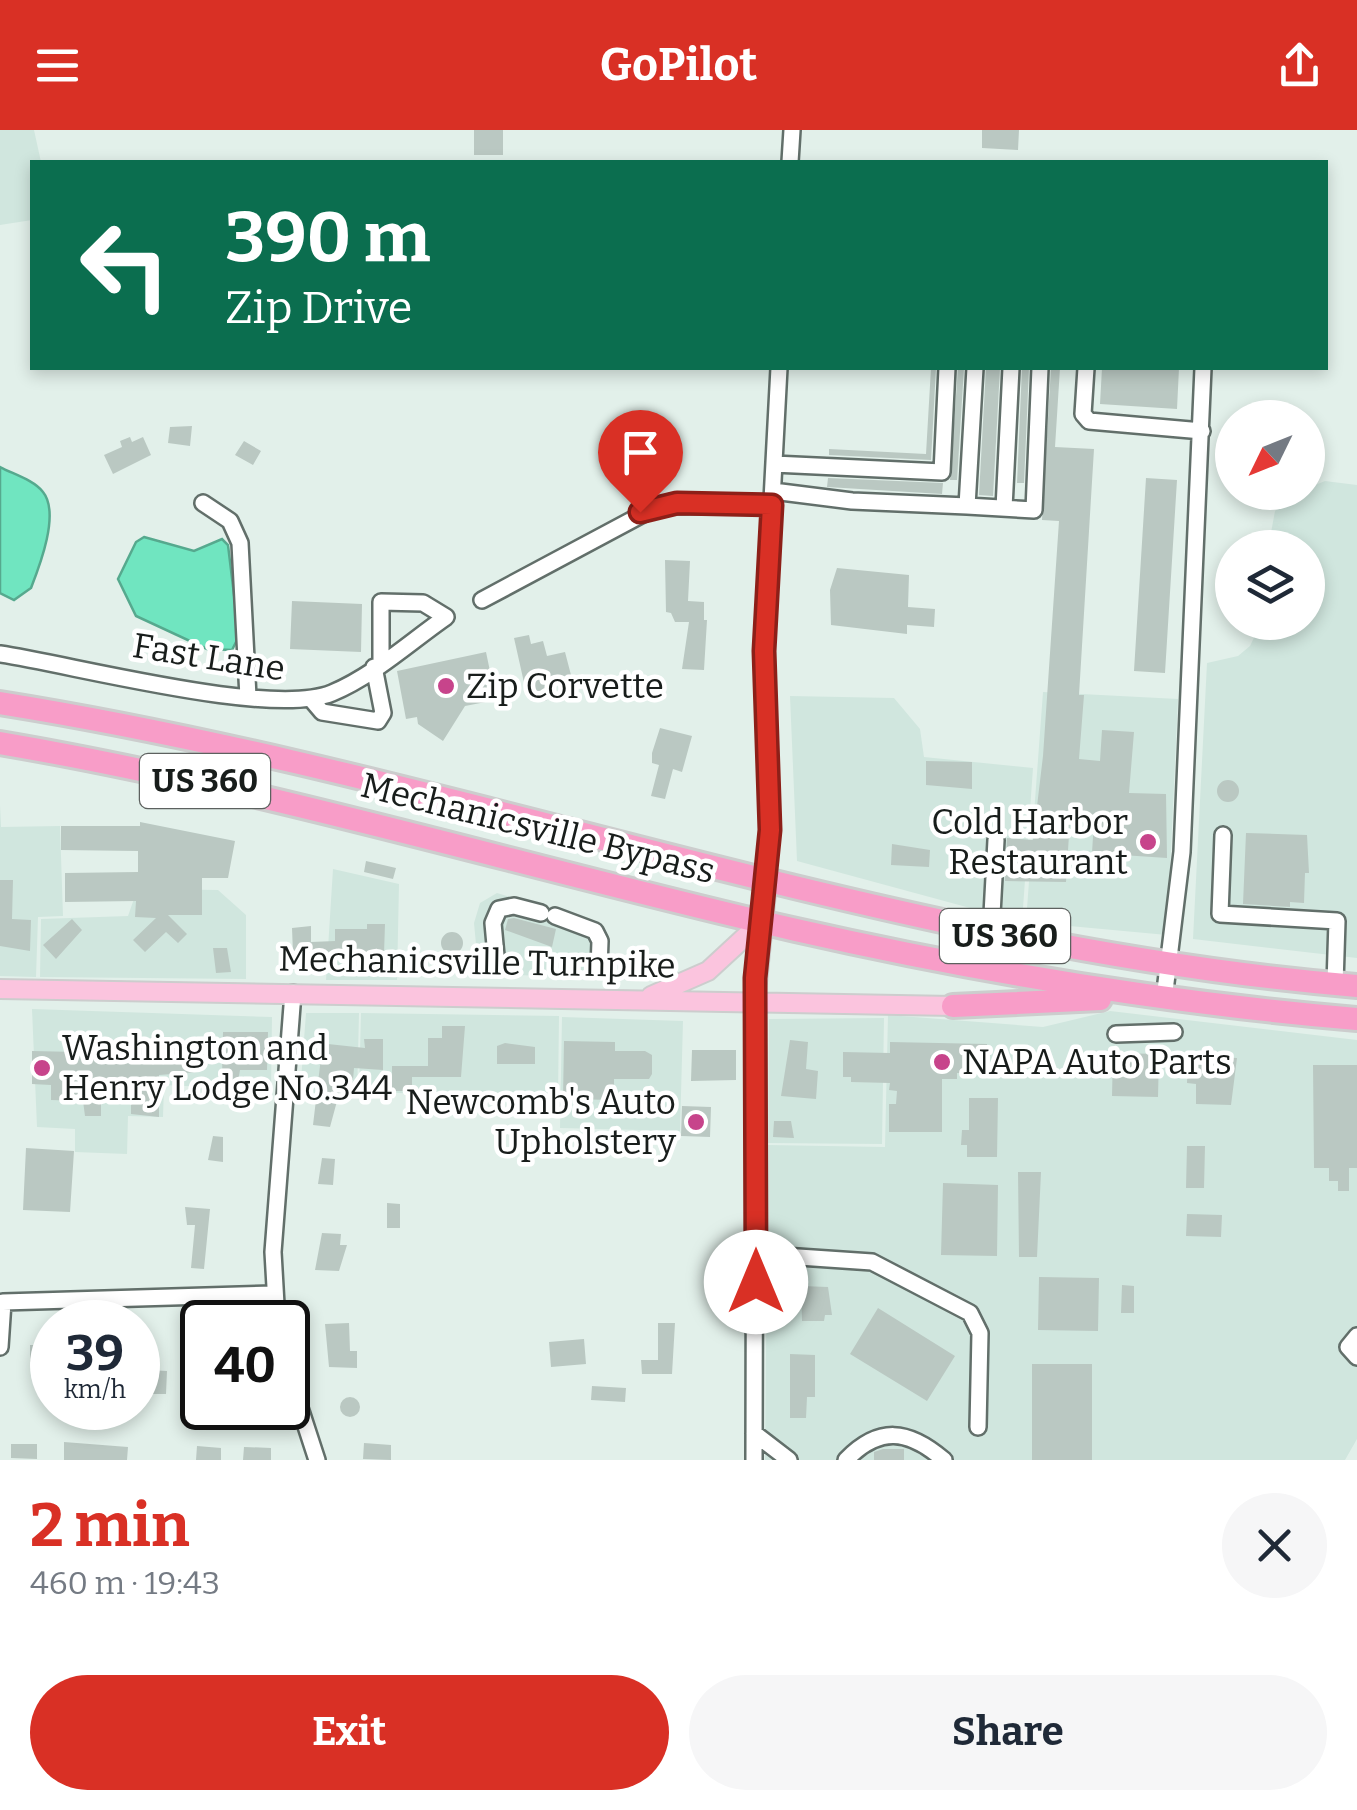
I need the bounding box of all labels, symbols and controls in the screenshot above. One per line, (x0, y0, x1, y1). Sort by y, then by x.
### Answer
icon: menu (30, 38, 85, 93)
text: GoPilot (600, 38, 757, 92)
icon: share (1272, 38, 1327, 93)
text: 390 m (225, 196, 431, 280)
icon: left (60, 200, 190, 330)
text: Zip Drive (225, 281, 412, 335)
north arrow (1215, 400, 1325, 510)
map controls (1215, 400, 1325, 640)
pin (598, 410, 683, 513)
icon: arrive (613, 425, 668, 480)
button: layers (1215, 530, 1325, 640)
street label: Fast Lane (130, 624, 288, 690)
place label: Zip Corvette (466, 665, 664, 707)
marker: Zip Corvette (435, 675, 457, 697)
road number: US 360 (140, 754, 270, 808)
street label: Mechanicsville Bypass (357, 764, 719, 892)
place label: Cold Harbor Restaurant (931, 801, 1128, 883)
marker: Cold Harbor Restaurant (1137, 831, 1159, 853)
road number: US 360 (940, 909, 1070, 963)
street label: Mechanicsville Turnpike (278, 938, 676, 986)
place label: Washington and Henry Lodge No.344 (62, 1027, 392, 1109)
place label: NAPA Auto Parts (962, 1041, 1232, 1083)
marker: NAPA Auto Parts (931, 1051, 953, 1073)
marker: Washington and Henry Lodge No.344 (31, 1057, 53, 1079)
place label: Newcomb's Auto Upholstery (405, 1081, 676, 1163)
marker: Newcomb's Auto Upholstery (685, 1111, 707, 1133)
position arrow (704, 1230, 808, 1334)
speed limit sign: 40 (180, 1300, 310, 1430)
text: 39 (66, 1323, 124, 1383)
text: km/h (64, 1375, 126, 1405)
text: 2 min (30, 1490, 190, 1562)
button: close (1222, 1493, 1327, 1598)
text: 460 m · 19:43 (30, 1564, 220, 1602)
button: Exit (30, 1675, 669, 1790)
button: Share (689, 1675, 1327, 1790)

